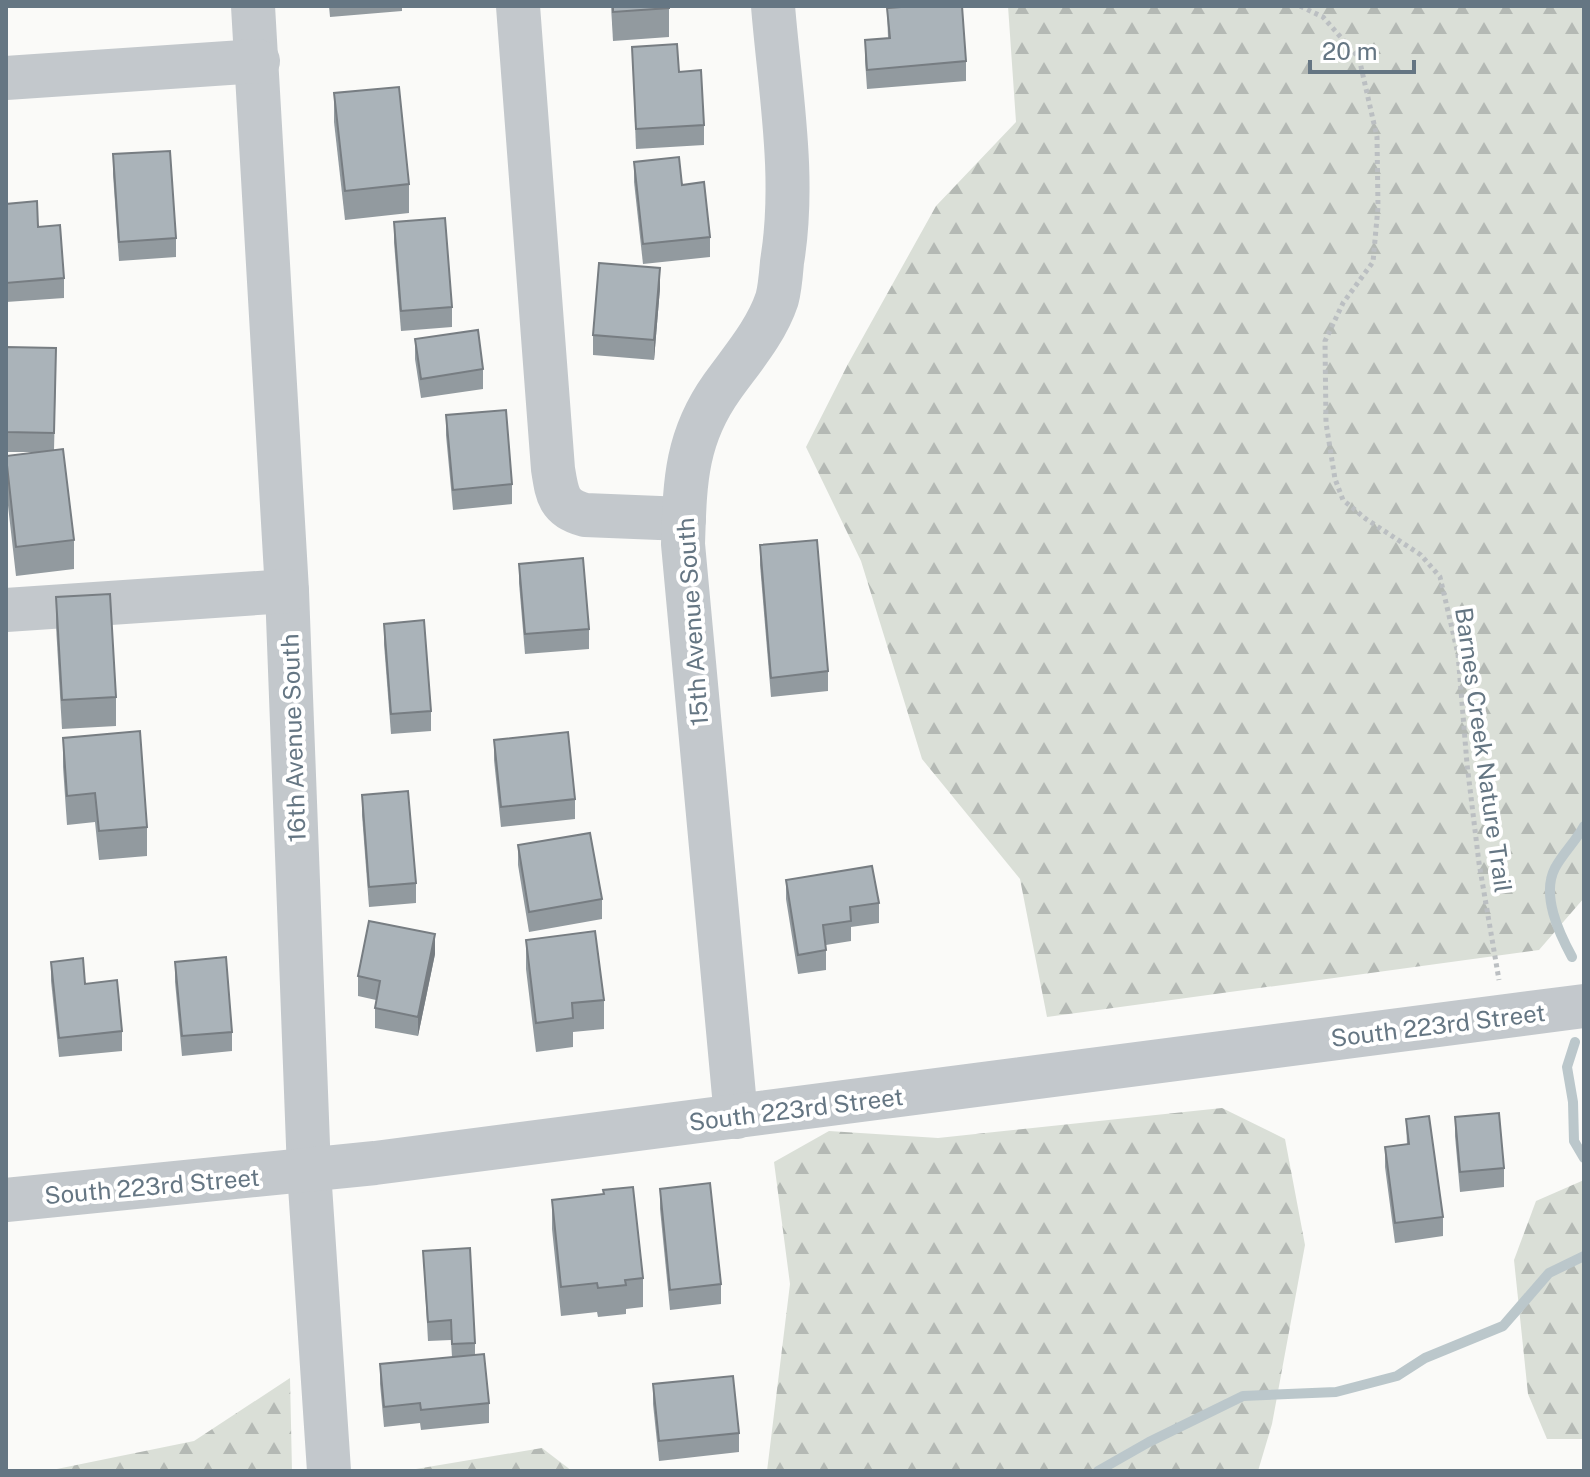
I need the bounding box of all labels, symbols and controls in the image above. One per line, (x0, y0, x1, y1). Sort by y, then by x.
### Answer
scale bar (1310, 24, 1414, 74)
text: 20 m (1322, 37, 1378, 65)
street label: 15th Avenue South (671, 517, 713, 727)
street label: Barnes Creek Nature Trail (1450, 606, 1518, 894)
street label: 16th Avenue South (275, 633, 311, 843)
street label: South 223rd Street (1329, 998, 1547, 1052)
street label: South 223rd Street (687, 1082, 905, 1136)
street label: South 223rd Street (43, 1163, 261, 1209)

